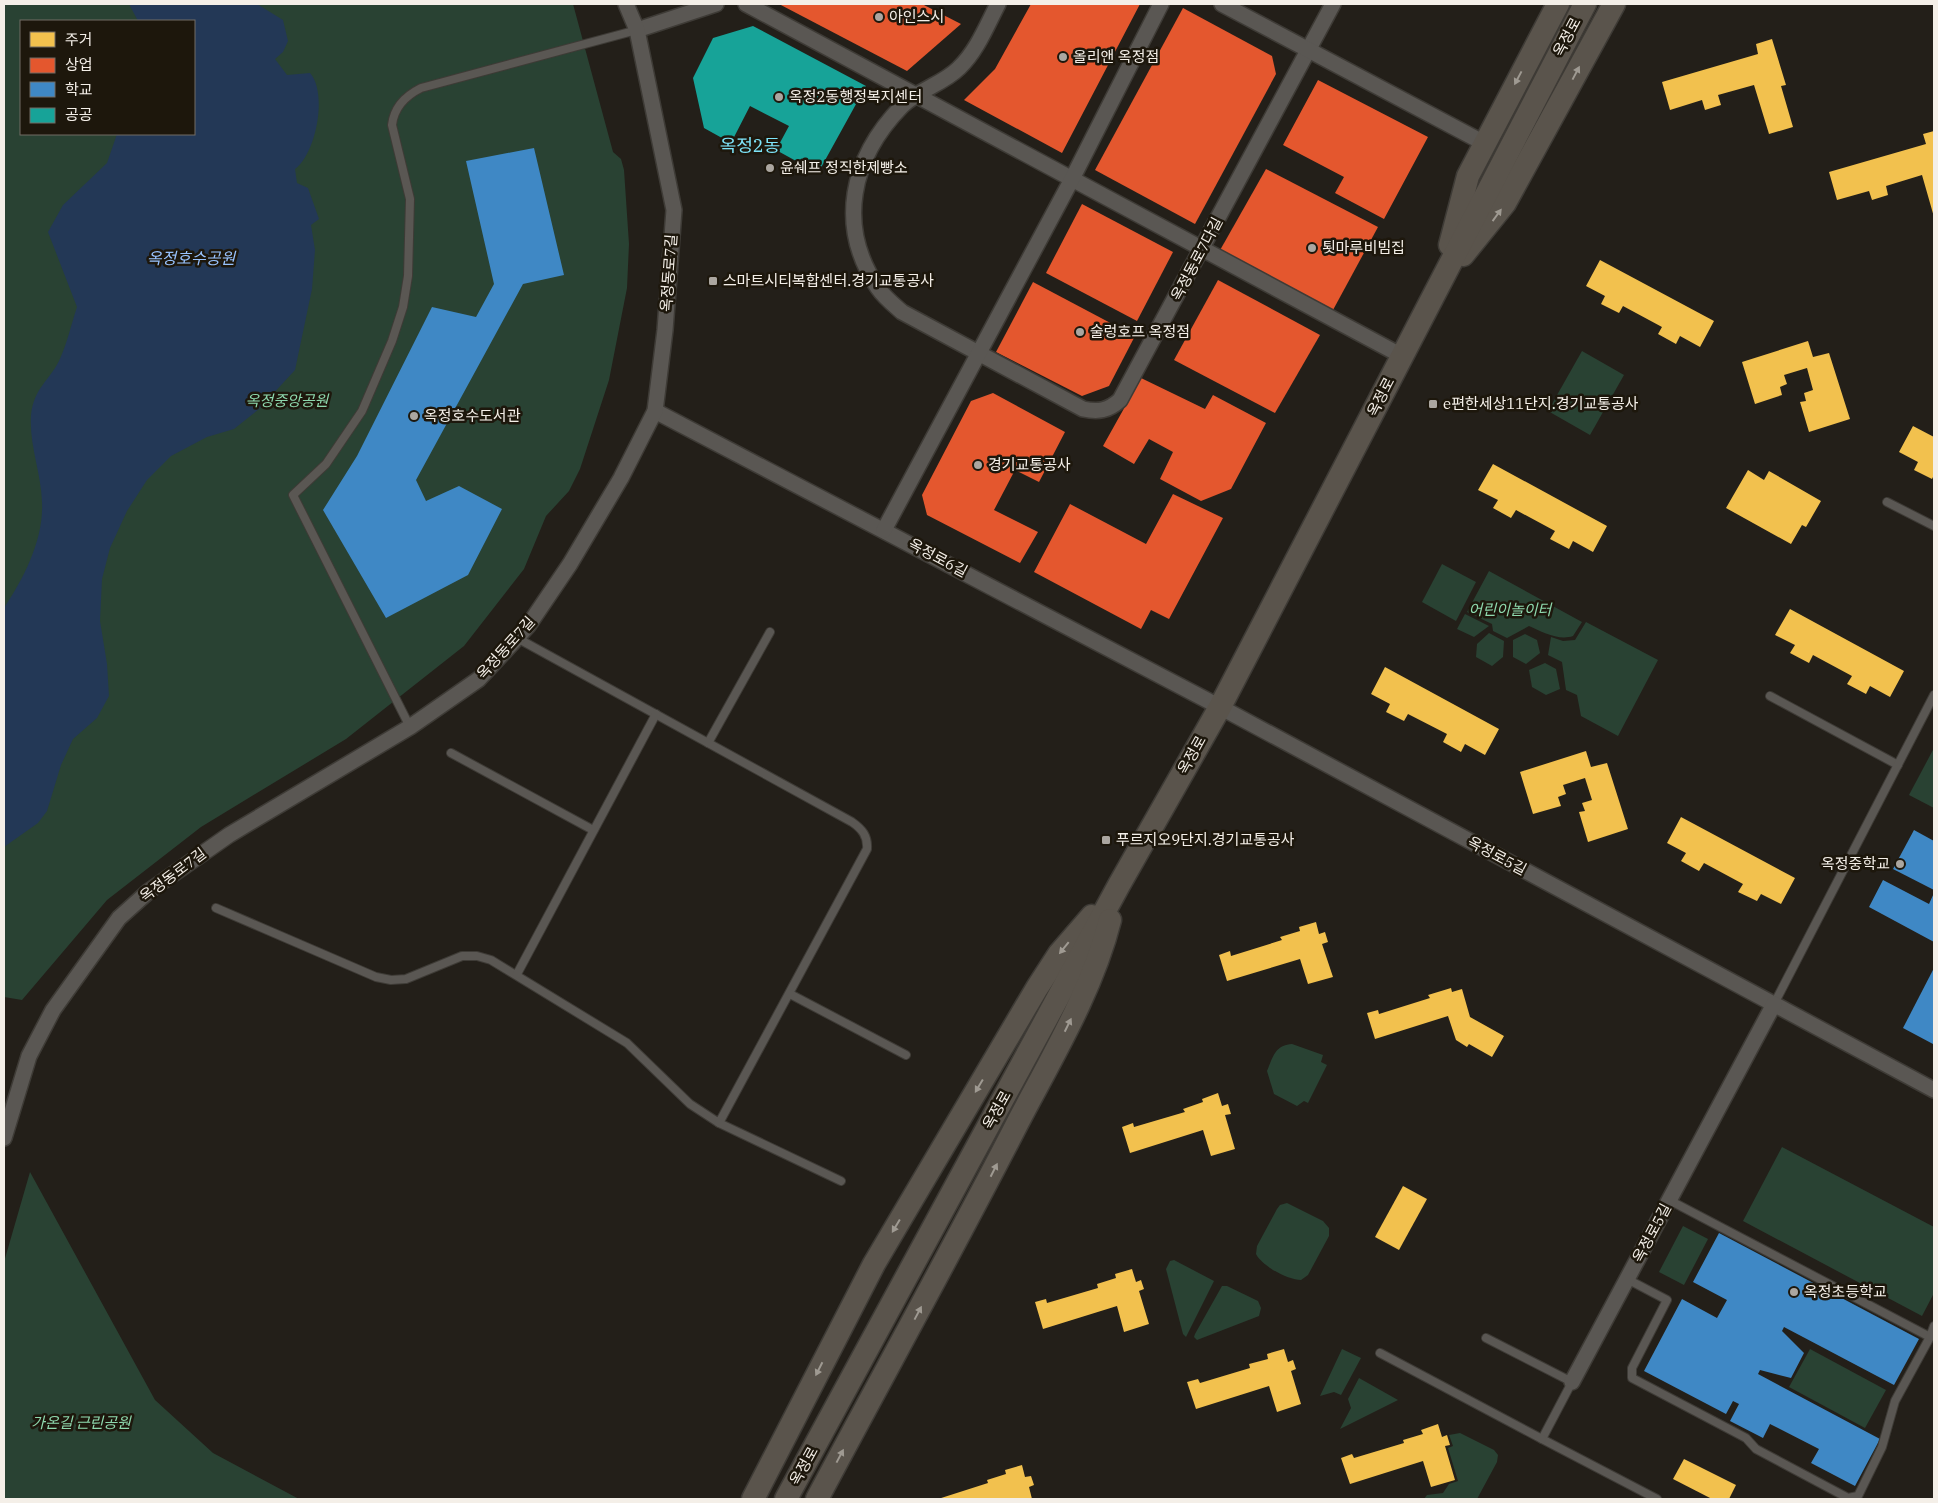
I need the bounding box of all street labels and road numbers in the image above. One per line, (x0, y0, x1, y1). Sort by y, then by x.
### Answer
street label: 옥정로 (1548, 14, 1585, 60)
street label: 옥정동로7다길 (1167, 214, 1226, 304)
street label: 옥정동로7길 (656, 233, 681, 313)
street label: 옥정로 (1363, 374, 1398, 420)
street label: 옥정로6길 (905, 534, 971, 581)
street label: 옥정동로7길 (472, 612, 539, 683)
street label: 옥정로 (1173, 732, 1210, 777)
street label: 옥정로5길 (1464, 832, 1530, 879)
street label: 옥정동로7길 (136, 844, 210, 906)
street label: 옥정로 (978, 1087, 1015, 1132)
street label: 옥정로5길 (1628, 1200, 1675, 1266)
street label: 옥정로 (785, 1443, 822, 1488)

